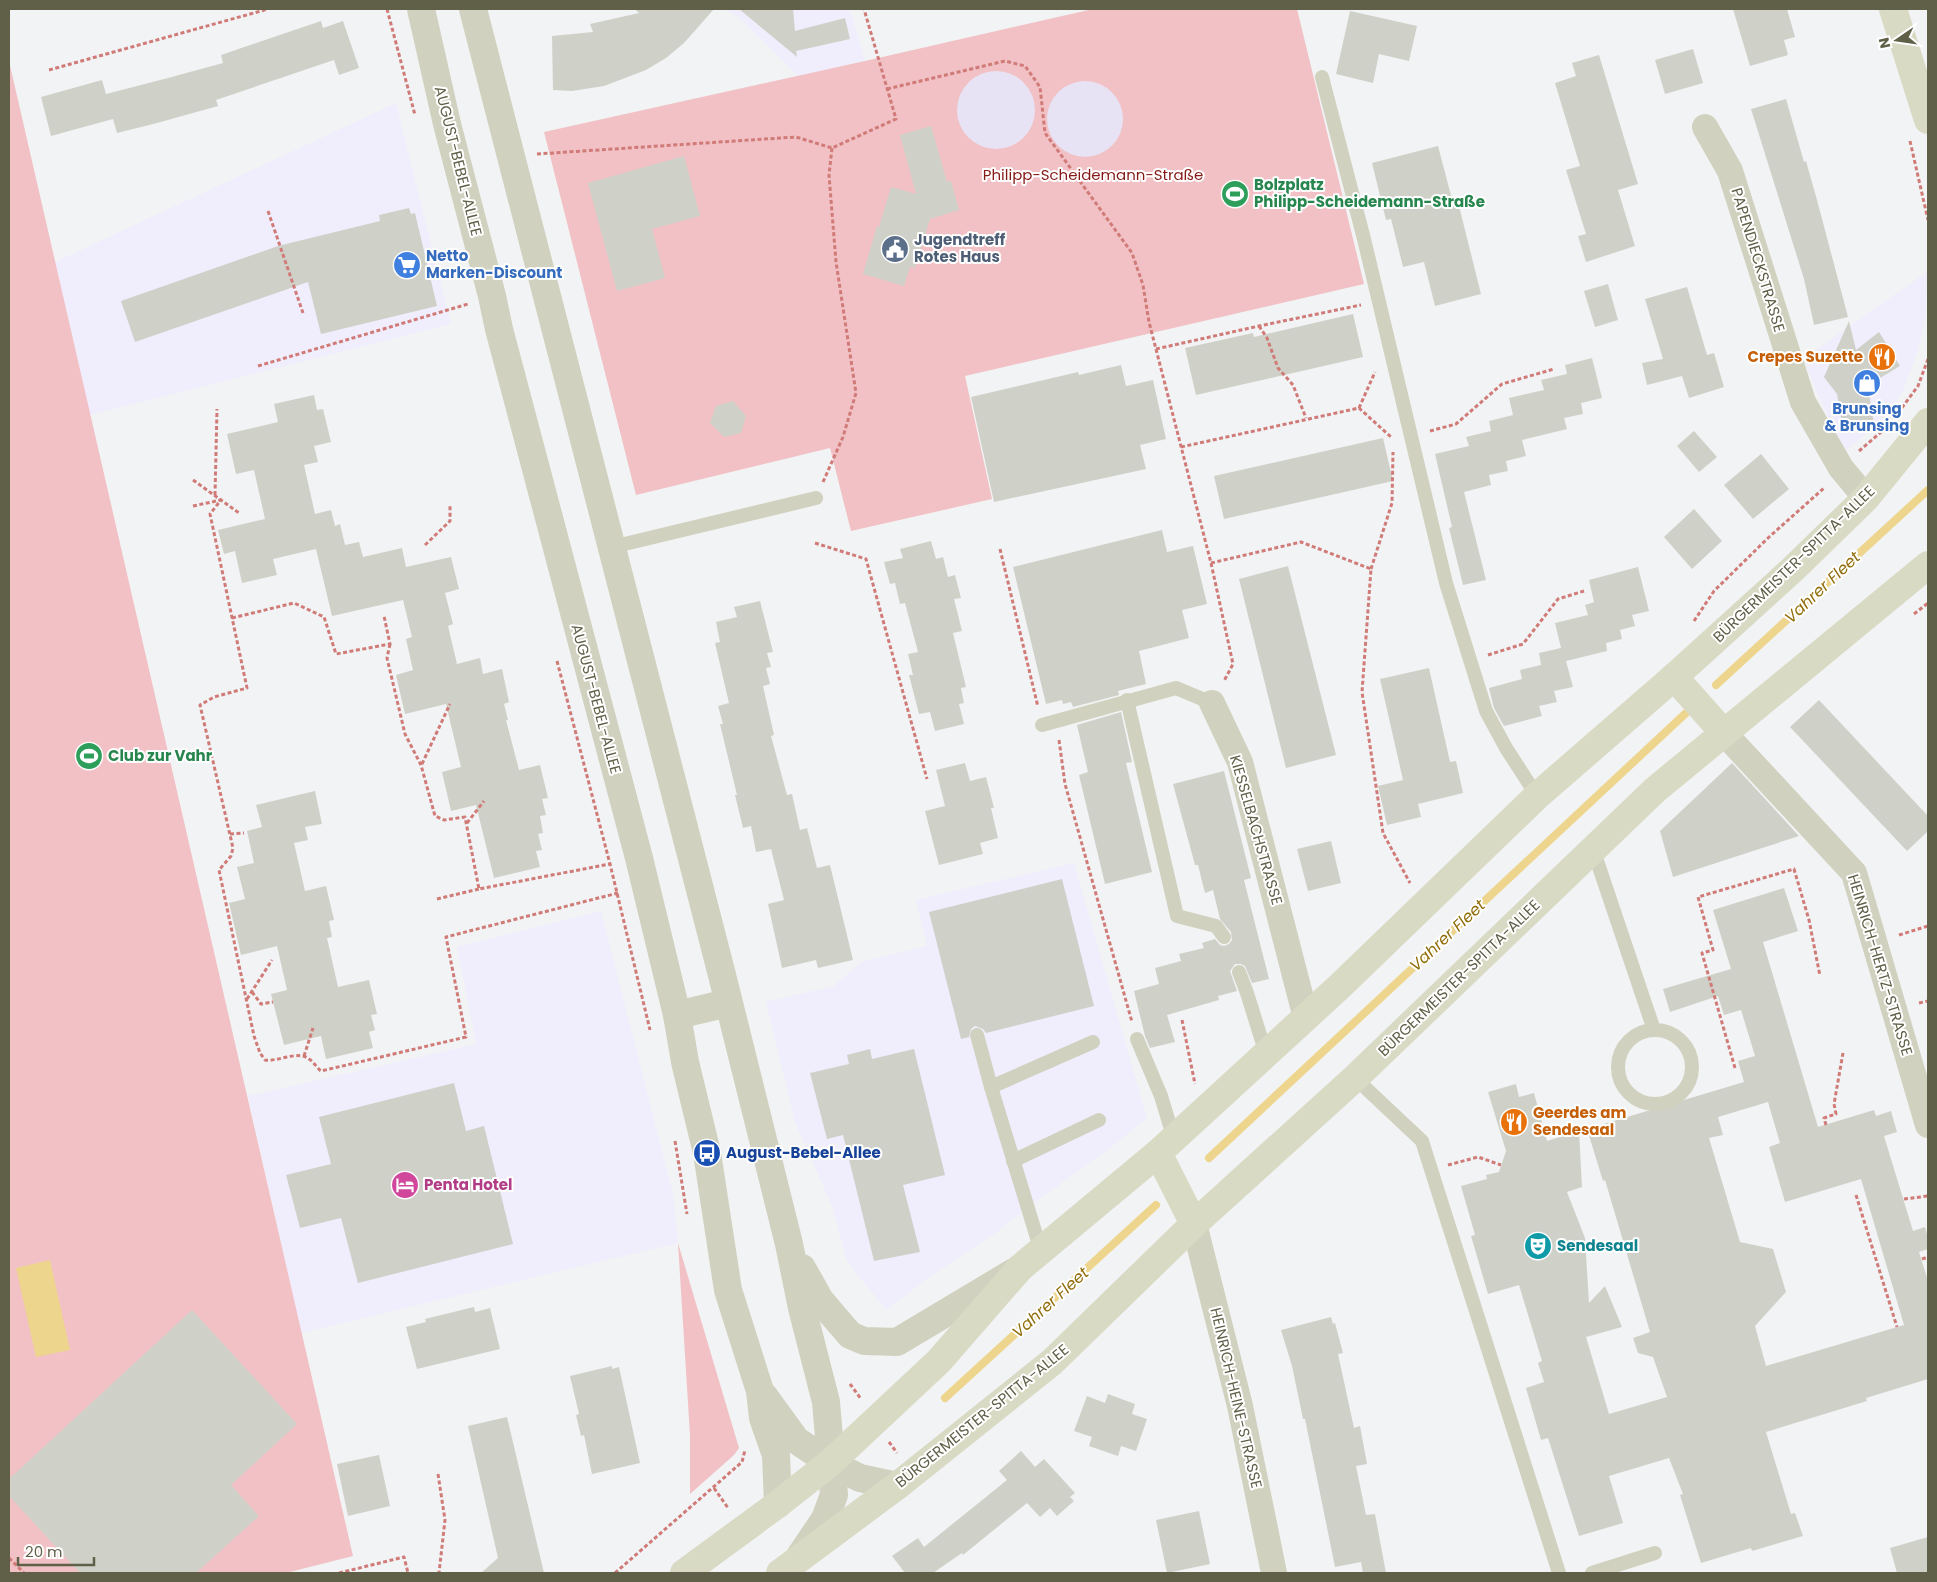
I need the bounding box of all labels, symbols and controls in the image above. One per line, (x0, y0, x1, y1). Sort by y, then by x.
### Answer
north arrow (1872, 15, 1922, 65)
text: N (1873, 36, 1895, 50)
street label: AUGUST-BEBEL-ALLEE (430, 84, 487, 238)
park label: Philipp-Scheidemann-Straße (983, 164, 1203, 185)
place label: Bolzplatz Philipp-Scheidemann-Straße (1254, 174, 1485, 212)
sports icon: Bolzplatz Philipp-Scheidemann-Straße (1220, 179, 1250, 209)
street label: PAPENDIECKSTRASSE (1727, 185, 1790, 335)
place label: Jugendtreff Rotes Haus (914, 229, 1006, 267)
public building icon: Jugendtreff Rotes Haus (880, 234, 910, 264)
place label: Netto Marken-Discount (426, 245, 562, 283)
supermarket icon: Netto Marken-Discount (392, 250, 422, 280)
restaurant icon: Crepes Suzette (1867, 342, 1897, 372)
place label: Crepes Suzette (1747, 346, 1863, 367)
shop icon: Brunsing & Brunsing (1852, 368, 1882, 398)
place label: Brunsing & Brunsing (1825, 398, 1909, 436)
street label: BÜRGERMEISTER-SPITTA-ALLEE (1708, 481, 1879, 647)
water label: Vahrer Fleet (1779, 545, 1866, 629)
street label: AUGUST-BEBEL-ALLEE (566, 622, 627, 776)
sports icon: Club zur Vahr (74, 741, 104, 771)
place label: Club zur Vahr (108, 745, 213, 766)
street label: KIESSELBACHSTRASSE (1225, 753, 1288, 907)
street label: HEINRICH-HERTZ-STRASSE (1843, 872, 1918, 1058)
water label: Vahrer Fleet (1404, 893, 1491, 977)
street label: BÜRGERMEISTER-SPITTA-ALLEE (1373, 895, 1544, 1061)
place label: Geerdes am Sendesaal (1533, 1102, 1626, 1140)
restaurant icon: Geerdes am Sendesaal (1499, 1107, 1529, 1137)
bus stop icon: August-Bebel-Allee (692, 1138, 722, 1168)
place label: August-Bebel-Allee (726, 1142, 881, 1163)
hotel icon: Penta Hotel (390, 1170, 420, 1200)
place label: Penta Hotel (424, 1174, 512, 1195)
theatre icon: Sendesaal (1523, 1231, 1553, 1261)
place label: Sendesaal (1557, 1235, 1638, 1256)
water label: Vahrer Fleet (1007, 1261, 1095, 1343)
street label: HEINRICH-HEINE-STRASSE (1205, 1305, 1268, 1490)
street label: BÜRGERMEISTER-SPITTA-ALLEE (891, 1339, 1073, 1492)
scale bar (18, 1534, 94, 1566)
text: 20 m (25, 1541, 63, 1562)

